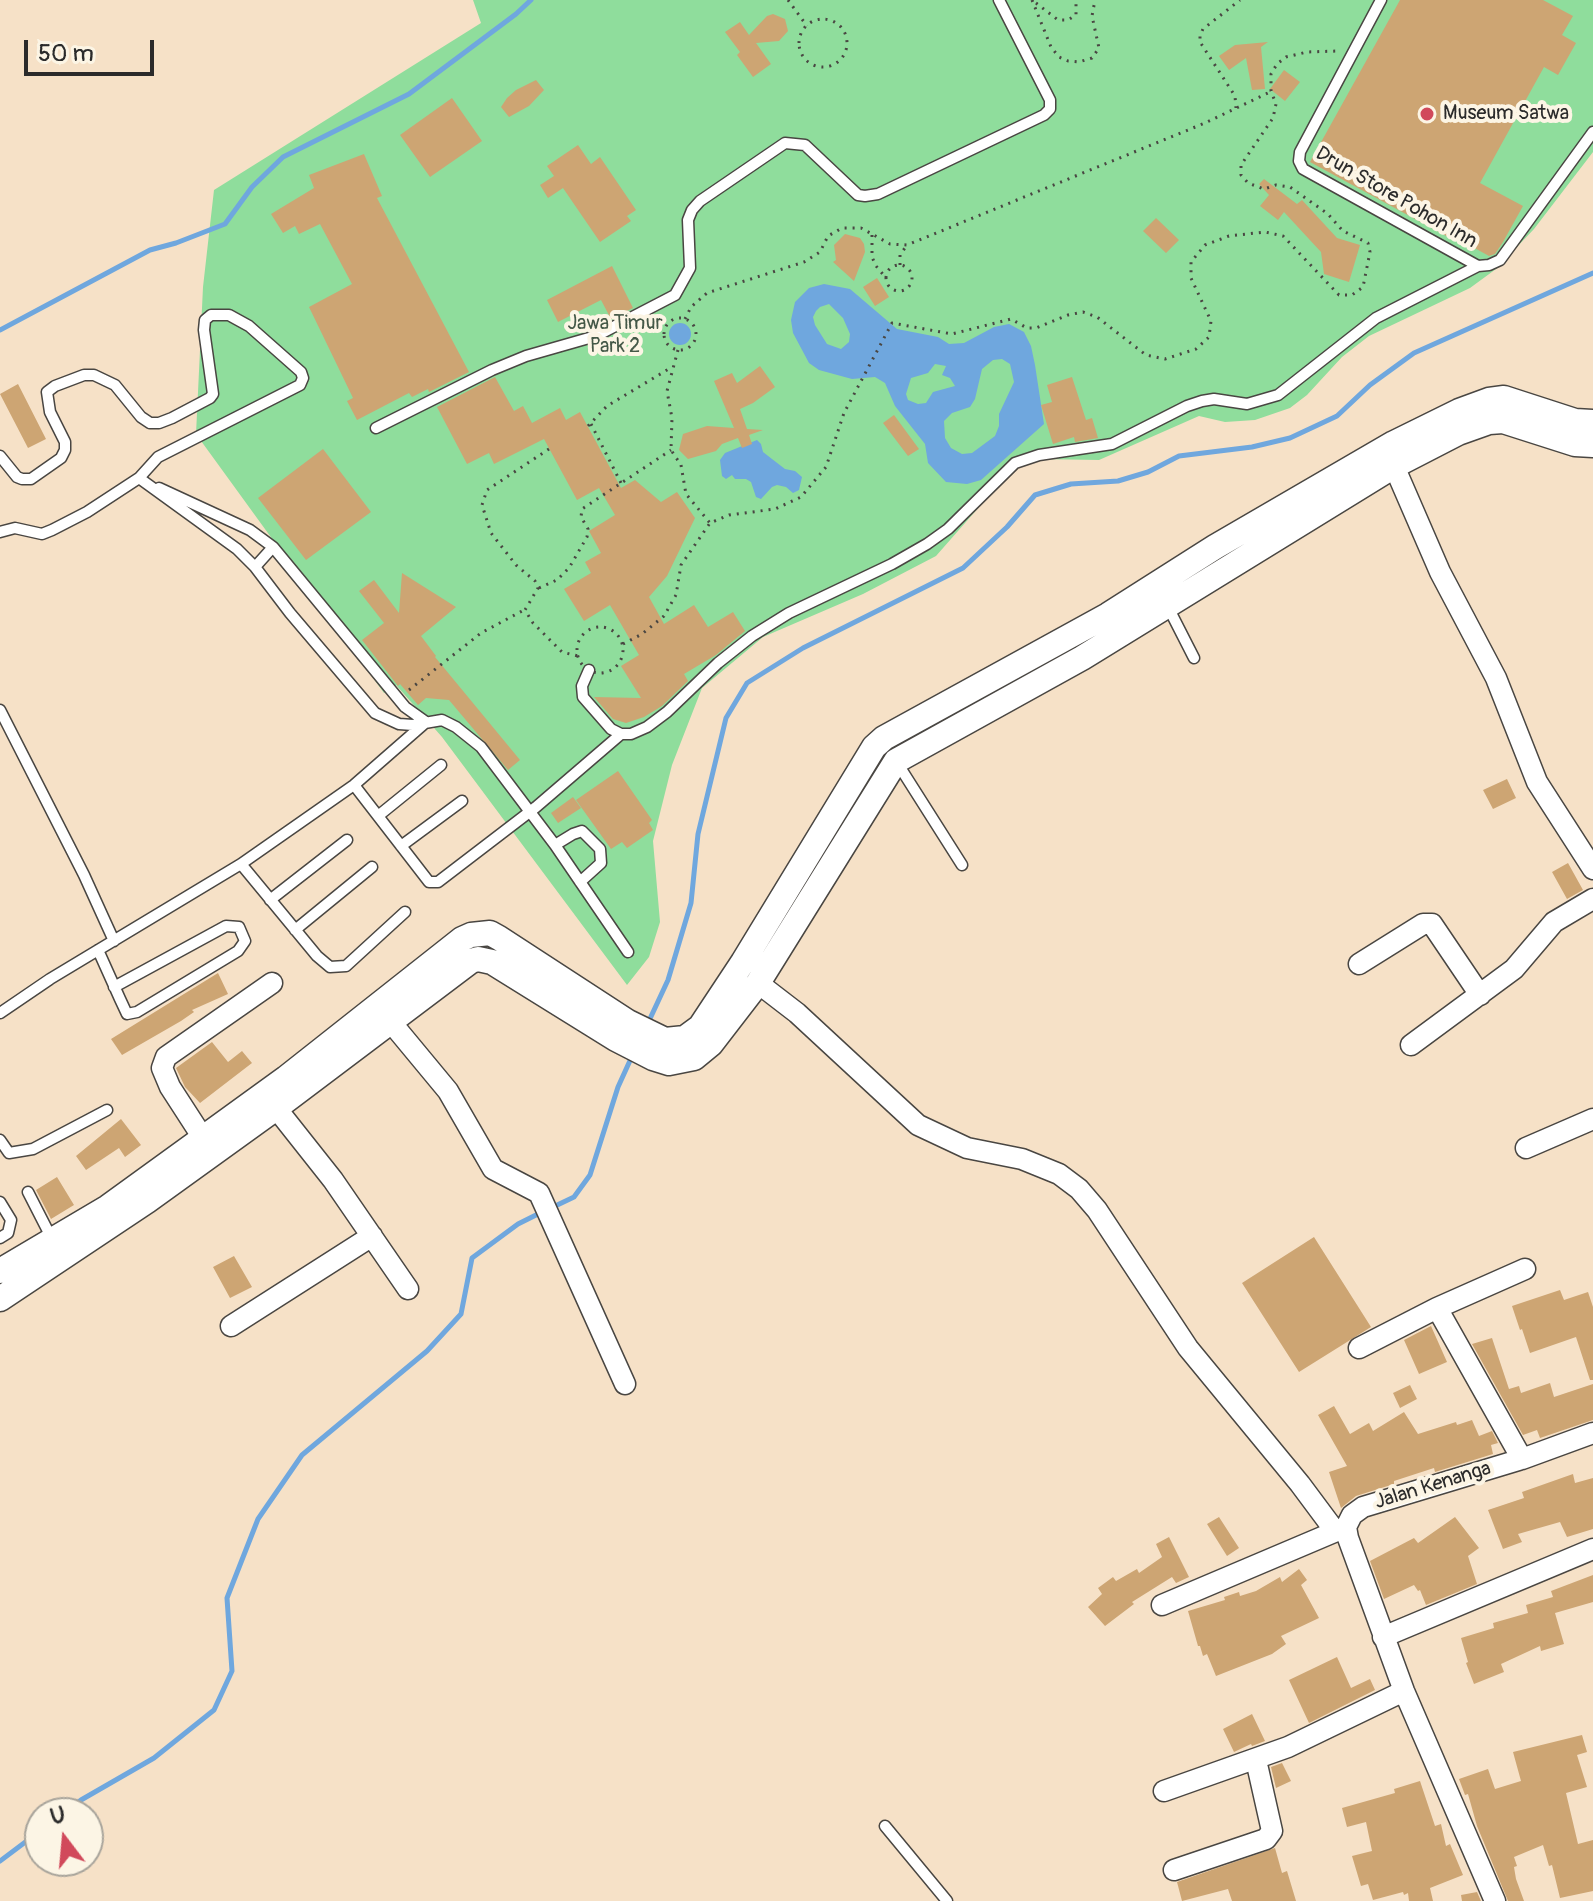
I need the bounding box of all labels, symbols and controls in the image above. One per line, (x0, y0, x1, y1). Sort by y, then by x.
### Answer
scale bar (28, 24, 158, 74)
text: 50 m (38, 39, 94, 68)
place label: Museum Satwa (1443, 102, 1569, 126)
marker: Museum Satwa (1418, 105, 1436, 123)
street label: Drun Store Pohon Inn (1311, 142, 1481, 254)
park label: Jawa Timur Park 2 (567, 312, 663, 359)
street label: Jalan Kenanga (1372, 1457, 1494, 1515)
north arrow (24, 1797, 104, 1877)
text: U (47, 1800, 69, 1831)

